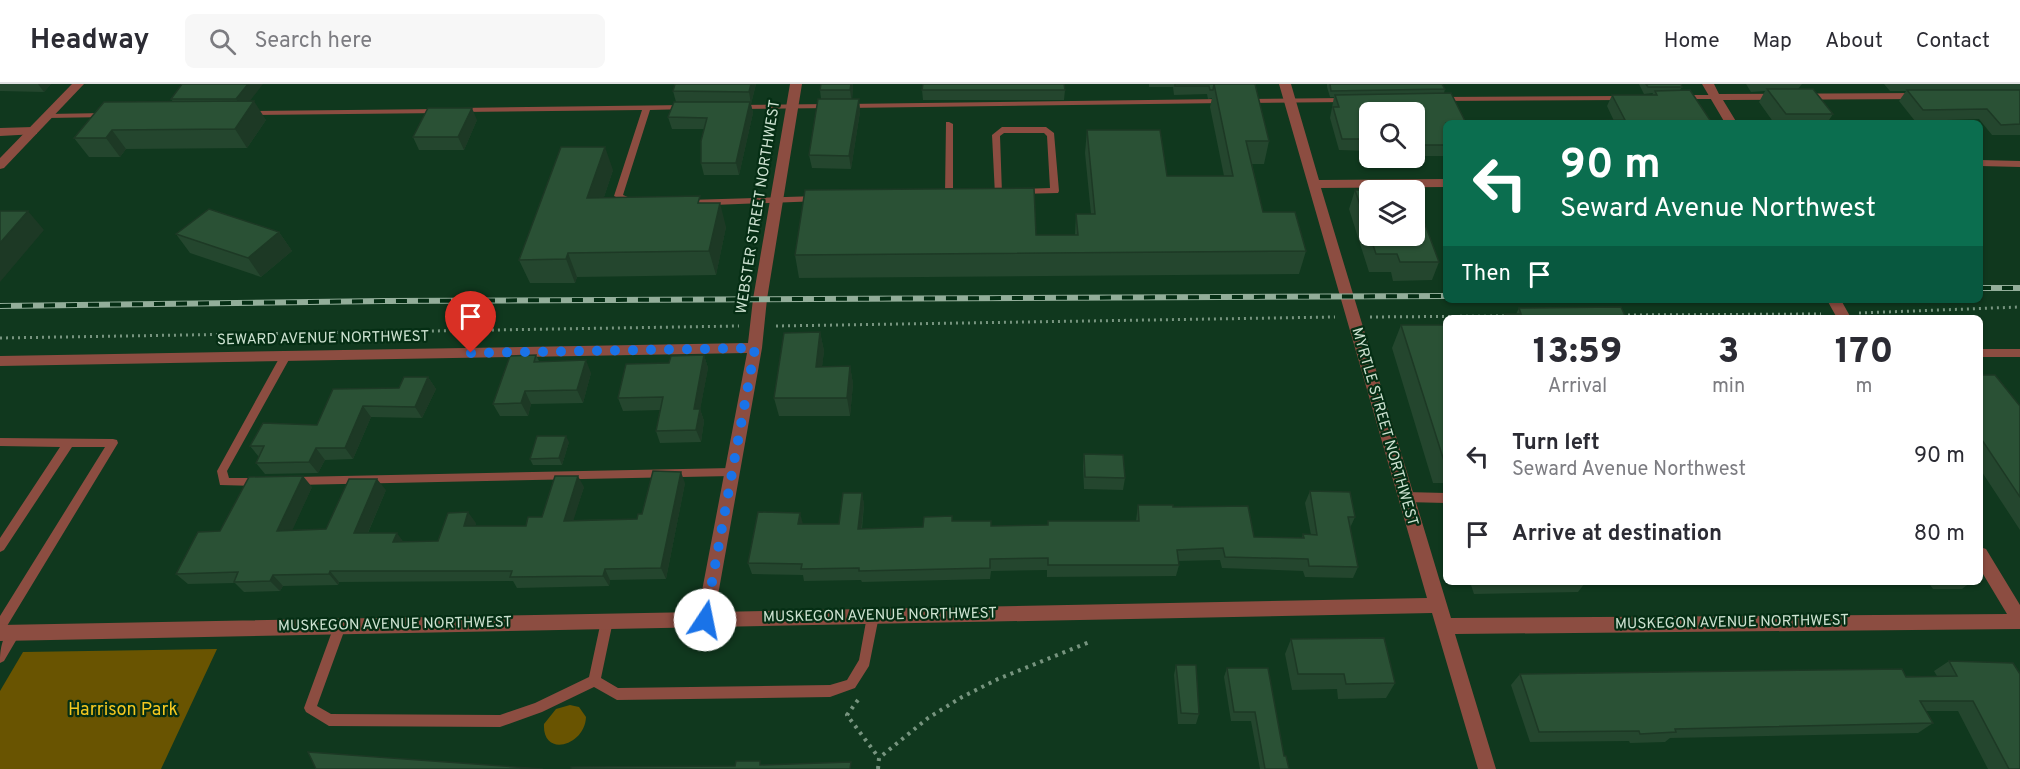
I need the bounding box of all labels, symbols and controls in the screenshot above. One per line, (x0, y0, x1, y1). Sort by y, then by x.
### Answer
search box (185, 14, 605, 68)
text: Headway (30, 23, 149, 59)
icon: search (206, 25, 239, 58)
text: Search here (254, 28, 372, 55)
text: Home (1664, 28, 1720, 55)
text: Map (1753, 28, 1792, 55)
text: About (1825, 28, 1883, 55)
text: Contact (1916, 28, 1990, 55)
street label: WEBSTER STREET NORTHWEST (733, 98, 785, 316)
map controls (1359, 102, 1425, 246)
button: search (1359, 102, 1425, 168)
text: 90 m (1560, 140, 1661, 193)
icon: left (1461, 144, 1539, 222)
button: layers (1359, 180, 1425, 246)
text: Seward Avenue Northwest (1560, 192, 1876, 226)
icon: arrive (1523, 258, 1556, 291)
text: Then (1461, 261, 1511, 288)
pin (445, 291, 496, 353)
icon: arrive (454, 300, 487, 333)
street label: MYRTLE STREET NORTHWEST (1346, 325, 1422, 529)
street label: SEWARD AVENUE NORTHWEST (217, 328, 429, 350)
text: 13:59 (1533, 330, 1622, 376)
text: 3 (1718, 330, 1739, 376)
text: 170 (1835, 330, 1893, 376)
text: Arrival (1548, 374, 1607, 400)
text: min (1712, 374, 1745, 400)
text: m (1856, 374, 1873, 400)
text: Turn left (1512, 430, 1600, 457)
icon: left (1461, 440, 1494, 473)
text: 90 m (1914, 443, 1965, 470)
text: Seward Avenue Northwest (1512, 457, 1746, 483)
icon: arrive (1461, 518, 1494, 551)
text: Arrive at destination (1512, 521, 1722, 548)
text: 80 m (1914, 521, 1965, 548)
position arrow (673, 588, 737, 652)
street label: MUSKEGON AVENUE NORTHWEST (763, 604, 997, 628)
street label: MUSKEGON AVENUE NORTHWEST (1615, 611, 1849, 635)
street label: MUSKEGON AVENUE NORTHWEST (278, 613, 512, 637)
park label: Harrison Park (68, 699, 178, 722)

